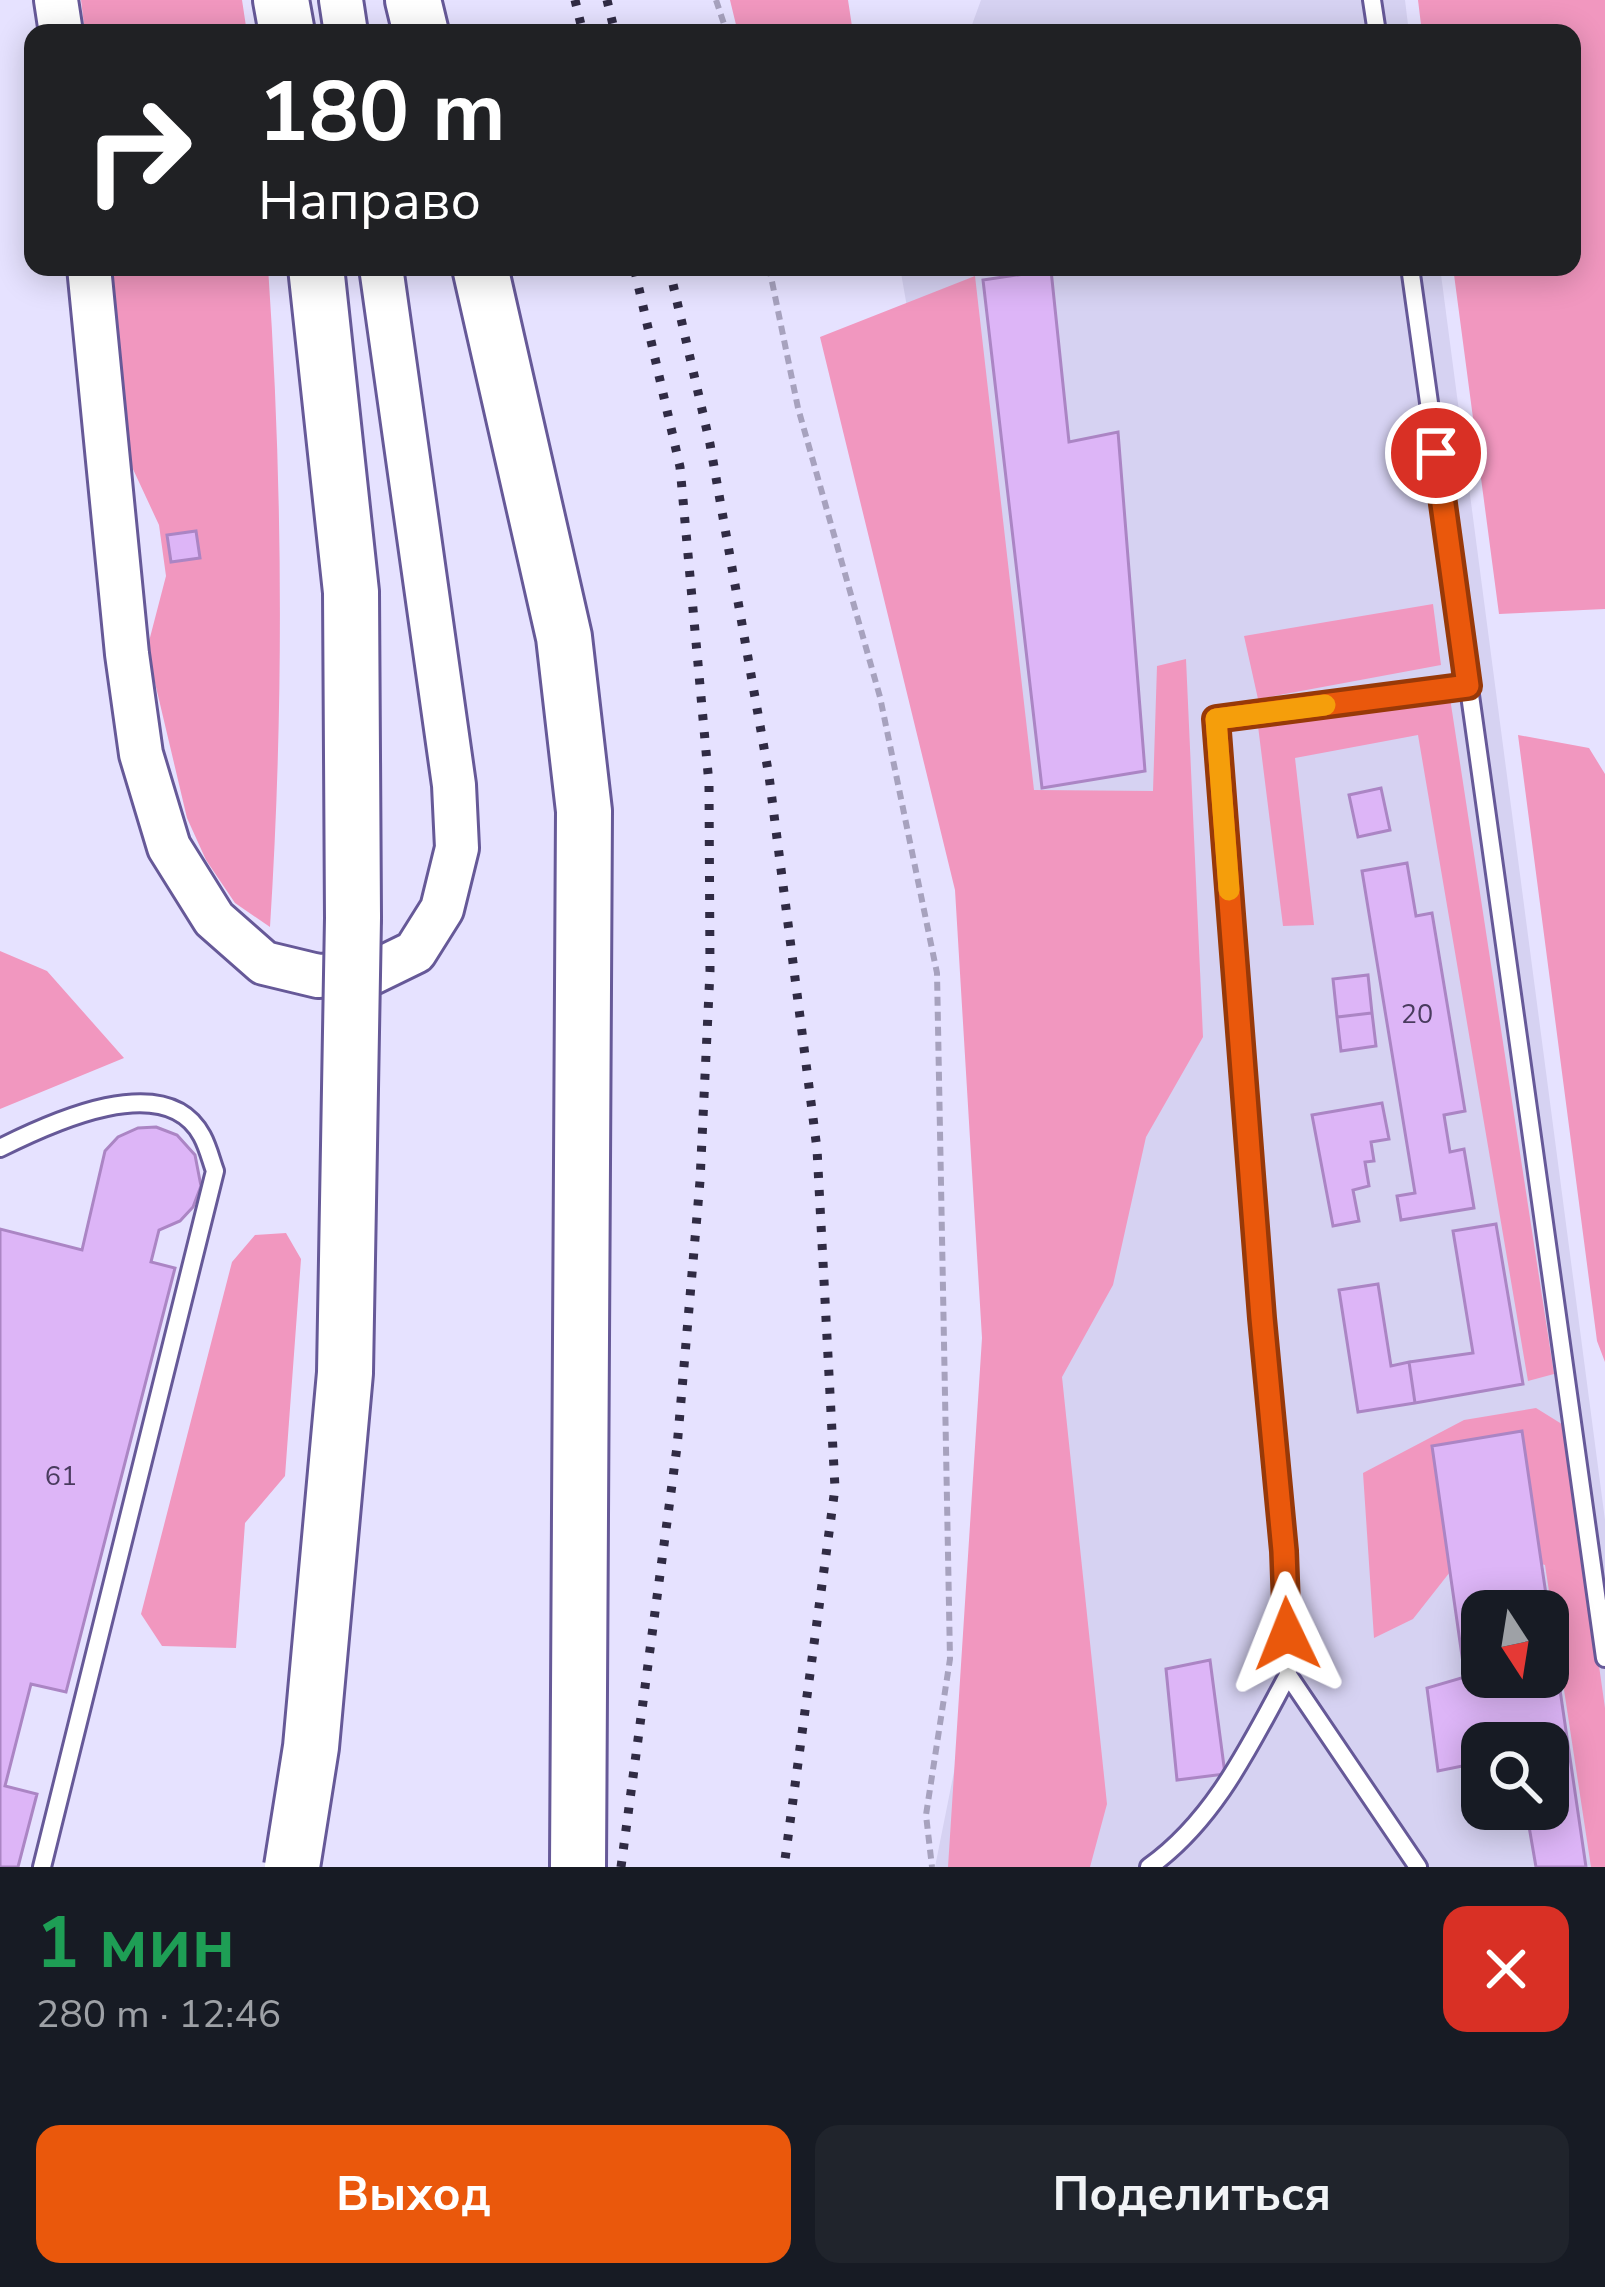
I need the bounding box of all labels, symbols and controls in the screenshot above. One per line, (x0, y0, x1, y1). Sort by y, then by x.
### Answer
text: 180 m (258, 55, 506, 170)
icon: right (60, 72, 216, 228)
text: Направо (258, 164, 481, 238)
pin (1385, 402, 1487, 504)
icon: arrive (1403, 420, 1469, 486)
house number: 20 (1401, 996, 1433, 1033)
house number: 61 (45, 1458, 77, 1495)
position arrow (1224, 1571, 1350, 1697)
north arrow (1461, 1590, 1569, 1698)
map controls (1461, 1590, 1569, 1830)
button: search (1461, 1722, 1569, 1830)
text: 1 мин (36, 1894, 235, 1992)
button: close (1443, 1906, 1569, 2032)
text: 280 m · 12:46 (36, 1988, 281, 2041)
button: Выход (36, 2125, 791, 2263)
button: Поделиться (815, 2125, 1569, 2263)

